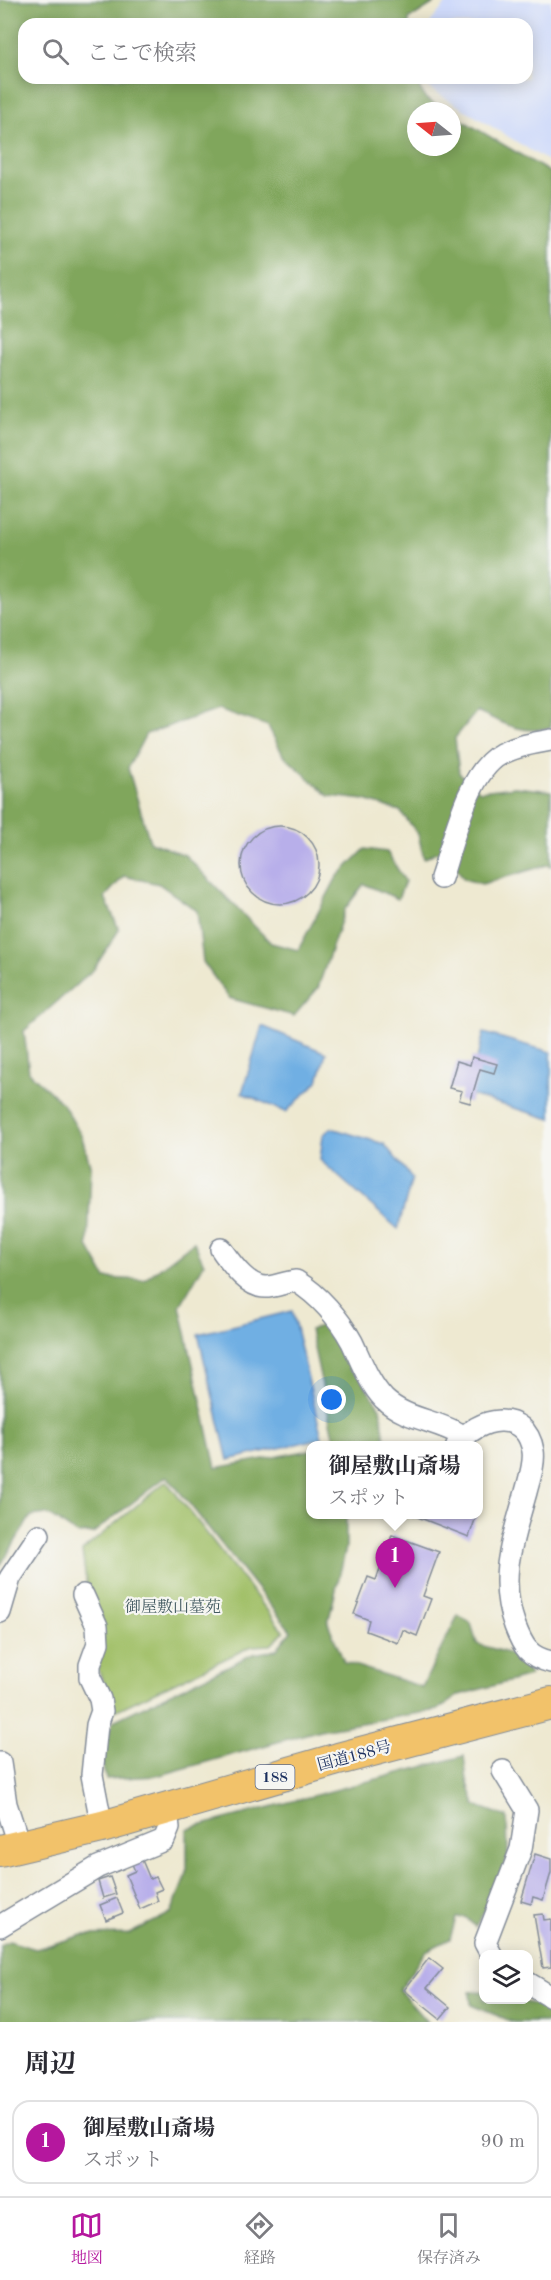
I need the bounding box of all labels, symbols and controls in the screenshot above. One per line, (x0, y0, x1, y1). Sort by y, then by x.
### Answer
search box (18, 18, 533, 84)
icon: search (39, 35, 72, 68)
text: ここで検索 (87, 43, 197, 65)
north arrow (407, 102, 461, 156)
your location (317, 1385, 346, 1414)
popup (306, 1441, 483, 1519)
text: 御屋敷山斎場 (328, 1456, 461, 1478)
text: スポット (328, 1489, 408, 1509)
pin: 1 (376, 1538, 414, 1588)
park label: 御屋敷山墓苑 (125, 1598, 221, 1616)
street label: 国道188号 (315, 1737, 393, 1774)
road number: 188 (256, 1765, 294, 1789)
map controls (479, 1950, 533, 2004)
button: layers (479, 1950, 533, 2004)
text: 周辺 (24, 2052, 76, 2078)
text: 御屋敷山斎場 (83, 2118, 215, 2140)
text: 1 (40, 2132, 51, 2152)
text: 90 m (480, 2132, 525, 2152)
text: スポット (83, 2151, 163, 2171)
tab: 地図 (70, 2209, 103, 2269)
tab: 経路 (243, 2209, 276, 2269)
tab: 保存済み (417, 2209, 481, 2269)

